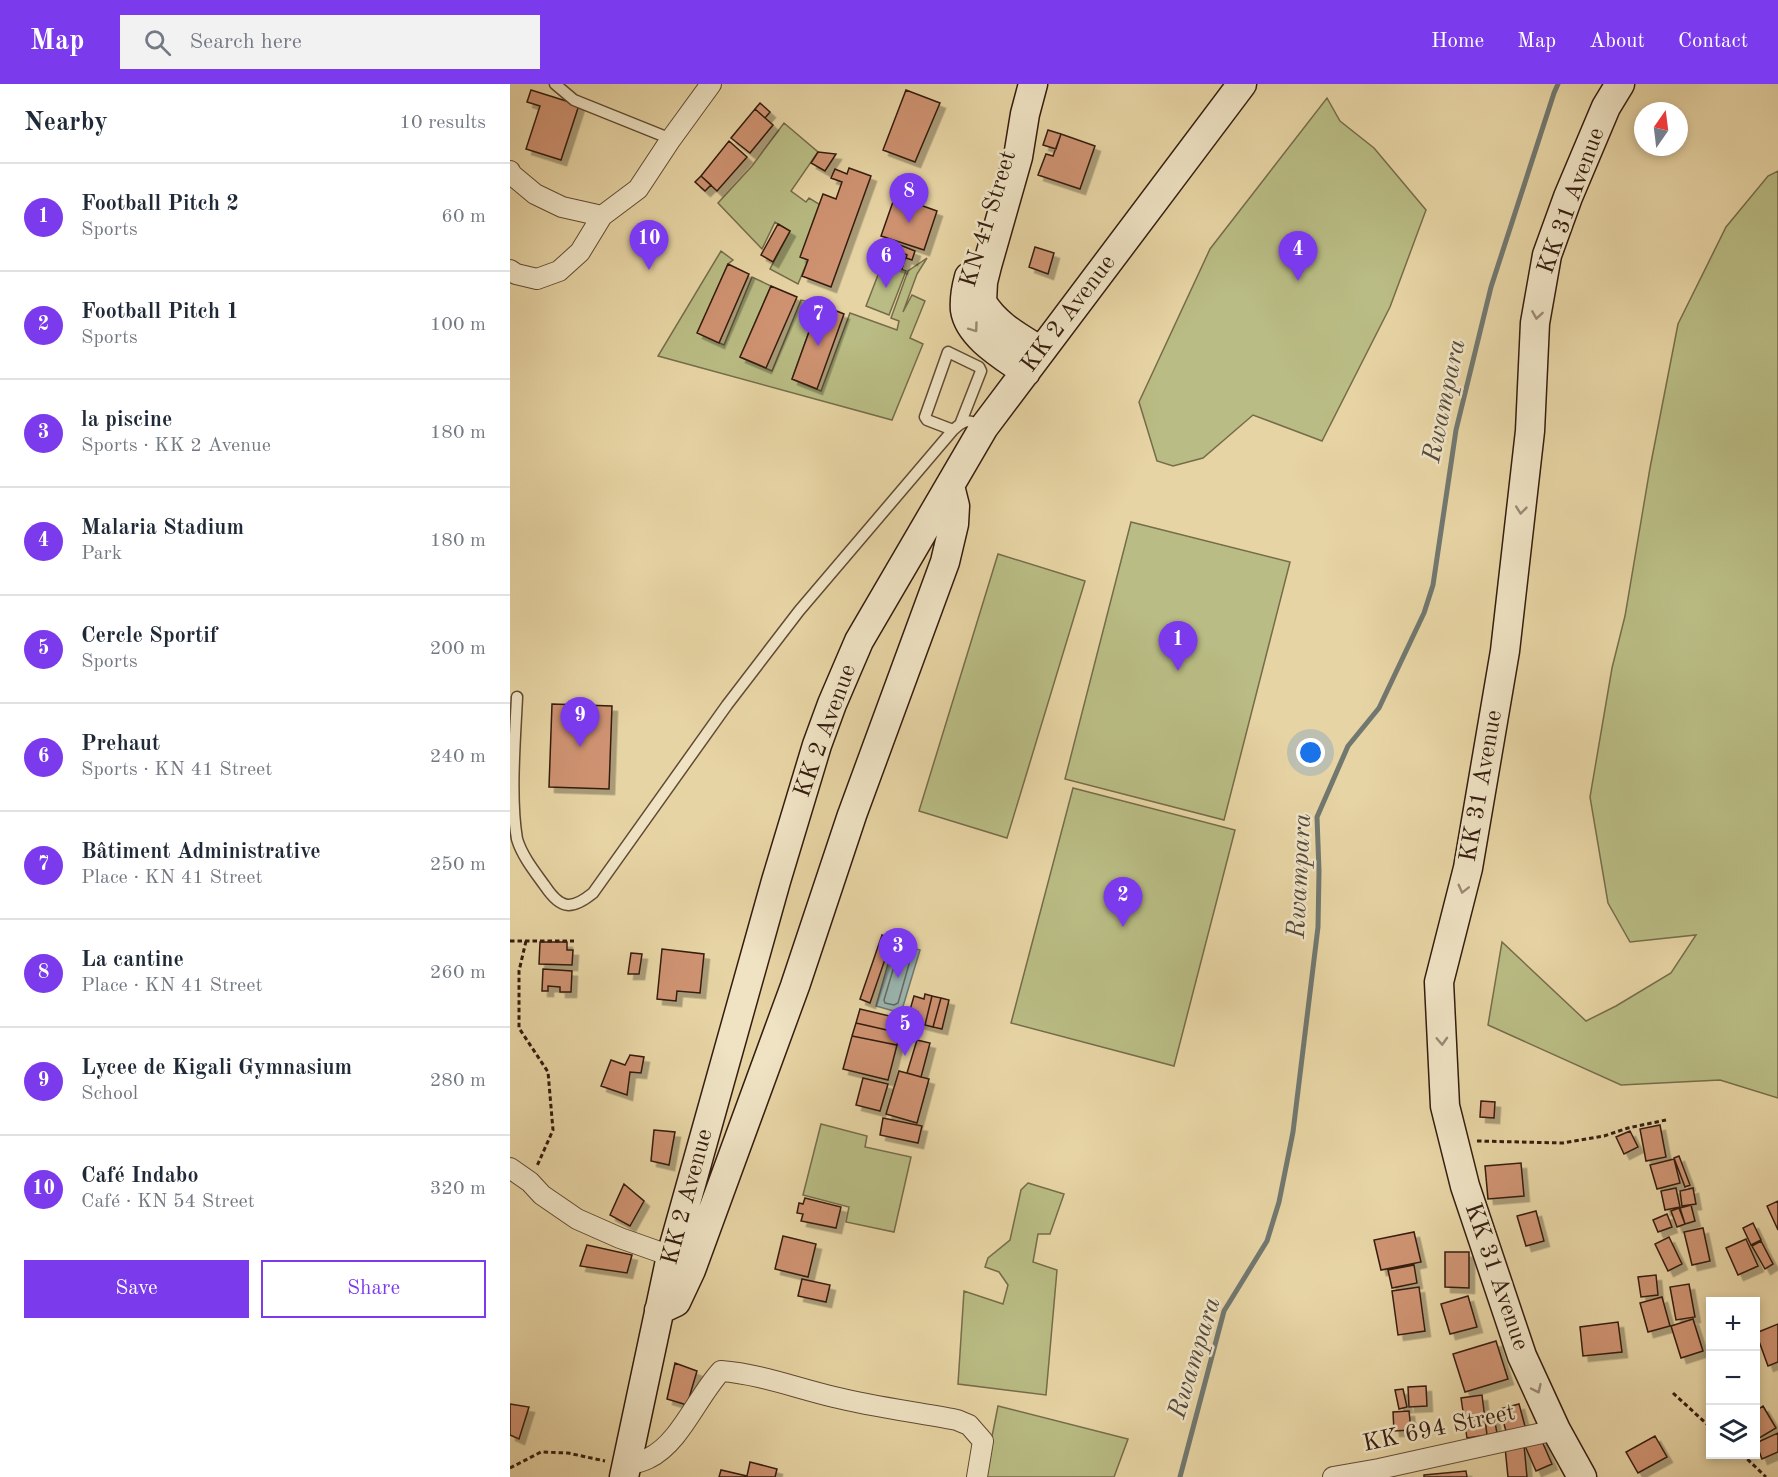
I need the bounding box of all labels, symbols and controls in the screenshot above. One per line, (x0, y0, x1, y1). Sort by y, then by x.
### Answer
search box (120, 15, 540, 69)
icon: search (141, 26, 174, 59)
text: Map (30, 28, 84, 56)
text: Search here (189, 31, 302, 53)
text: Home (1431, 31, 1484, 52)
text: Map (1517, 31, 1556, 52)
text: About (1589, 31, 1645, 52)
text: Contact (1678, 31, 1748, 52)
north arrow (1634, 102, 1688, 156)
text: Nearby (24, 110, 108, 136)
text: 10 results (399, 113, 486, 133)
street label: KK 31 Avenue (1534, 125, 1610, 277)
street label: KN 41 Street (957, 148, 1021, 290)
pin: 8 (890, 174, 928, 223)
text: Football Pitch 2 (81, 193, 239, 215)
text: 1 (38, 207, 49, 227)
text: 60 m (441, 207, 486, 227)
text: Sports (81, 220, 138, 240)
pin: 10 (630, 220, 668, 270)
pin: 4 (1278, 232, 1318, 281)
pin: 6 (866, 238, 905, 288)
street label: KK 2 Avenue (1017, 251, 1121, 377)
pin: 7 (798, 296, 838, 346)
text: Football Pitch 1 (81, 301, 239, 323)
one-way arrow (1531, 311, 1543, 320)
text: 2 (38, 315, 49, 335)
text: 100 m (430, 315, 486, 335)
one-way arrow (967, 321, 978, 332)
text: Sports (81, 328, 138, 348)
water label: Rwampara (1419, 337, 1471, 466)
text: la piscine (81, 409, 172, 431)
text: 3 (38, 423, 49, 443)
text: 180 m (430, 423, 486, 443)
text: Sports · KK 2 Avenue (81, 436, 271, 456)
one-way arrow (1515, 505, 1528, 514)
text: Malaria Stadium (81, 517, 244, 539)
text: 4 (38, 531, 49, 551)
text: 180 m (430, 531, 486, 551)
text: Park (81, 544, 122, 564)
pin: 1 (1158, 622, 1198, 671)
text: Cercle Sportif (81, 625, 218, 647)
text: 5 (38, 639, 49, 659)
text: 200 m (430, 639, 486, 659)
text: Sports (81, 652, 138, 672)
street label: KK 2 Avenue (791, 661, 861, 801)
pin: 9 (560, 698, 600, 747)
street label: KK 31 Avenue (1457, 708, 1507, 864)
text: Prehaut (81, 733, 160, 755)
your location (1296, 738, 1325, 767)
text: 6 (38, 747, 49, 767)
text: 240 m (430, 747, 486, 767)
text: Sports · KN 41 Street (81, 760, 272, 780)
water label: Rwampara (1284, 813, 1316, 940)
text: Bâtiment Administrative (81, 841, 321, 863)
text: 7 (38, 855, 49, 875)
text: 250 m (430, 855, 486, 875)
text: Place · KN 41 Street (81, 868, 263, 888)
pin: 2 (1104, 878, 1142, 927)
one-way arrow (1457, 884, 1470, 894)
pin: 3 (878, 928, 918, 978)
text: La cantine (81, 949, 184, 971)
text: 8 (38, 963, 49, 983)
text: 260 m (430, 963, 486, 983)
text: Place · KN 41 Street (81, 976, 263, 996)
pin: 5 (886, 1006, 924, 1056)
one-way arrow (1435, 1036, 1448, 1045)
text: Lycee de Kigali Gymnasium (81, 1057, 352, 1079)
text: 9 (38, 1071, 49, 1091)
text: 280 m (430, 1071, 486, 1091)
text: School (81, 1084, 138, 1104)
street label: KK 2 Avenue (658, 1126, 718, 1268)
text: Café Indabo (81, 1165, 199, 1187)
text: 10 (32, 1179, 55, 1199)
text: 320 m (430, 1179, 486, 1199)
text: Café · KN 54 Street (81, 1192, 255, 1212)
street label: KK 31 Avenue (1460, 1200, 1532, 1354)
button: Save (24, 1260, 249, 1318)
button: Share (261, 1260, 486, 1318)
water label: Rwampara (1164, 1294, 1226, 1423)
map controls (1706, 1297, 1760, 1459)
button: + (1706, 1297, 1760, 1351)
button: − (1706, 1351, 1760, 1405)
one-way arrow (1530, 1382, 1542, 1393)
street label: KK 694 Street (1361, 1401, 1517, 1457)
button: layers (1706, 1405, 1760, 1459)

